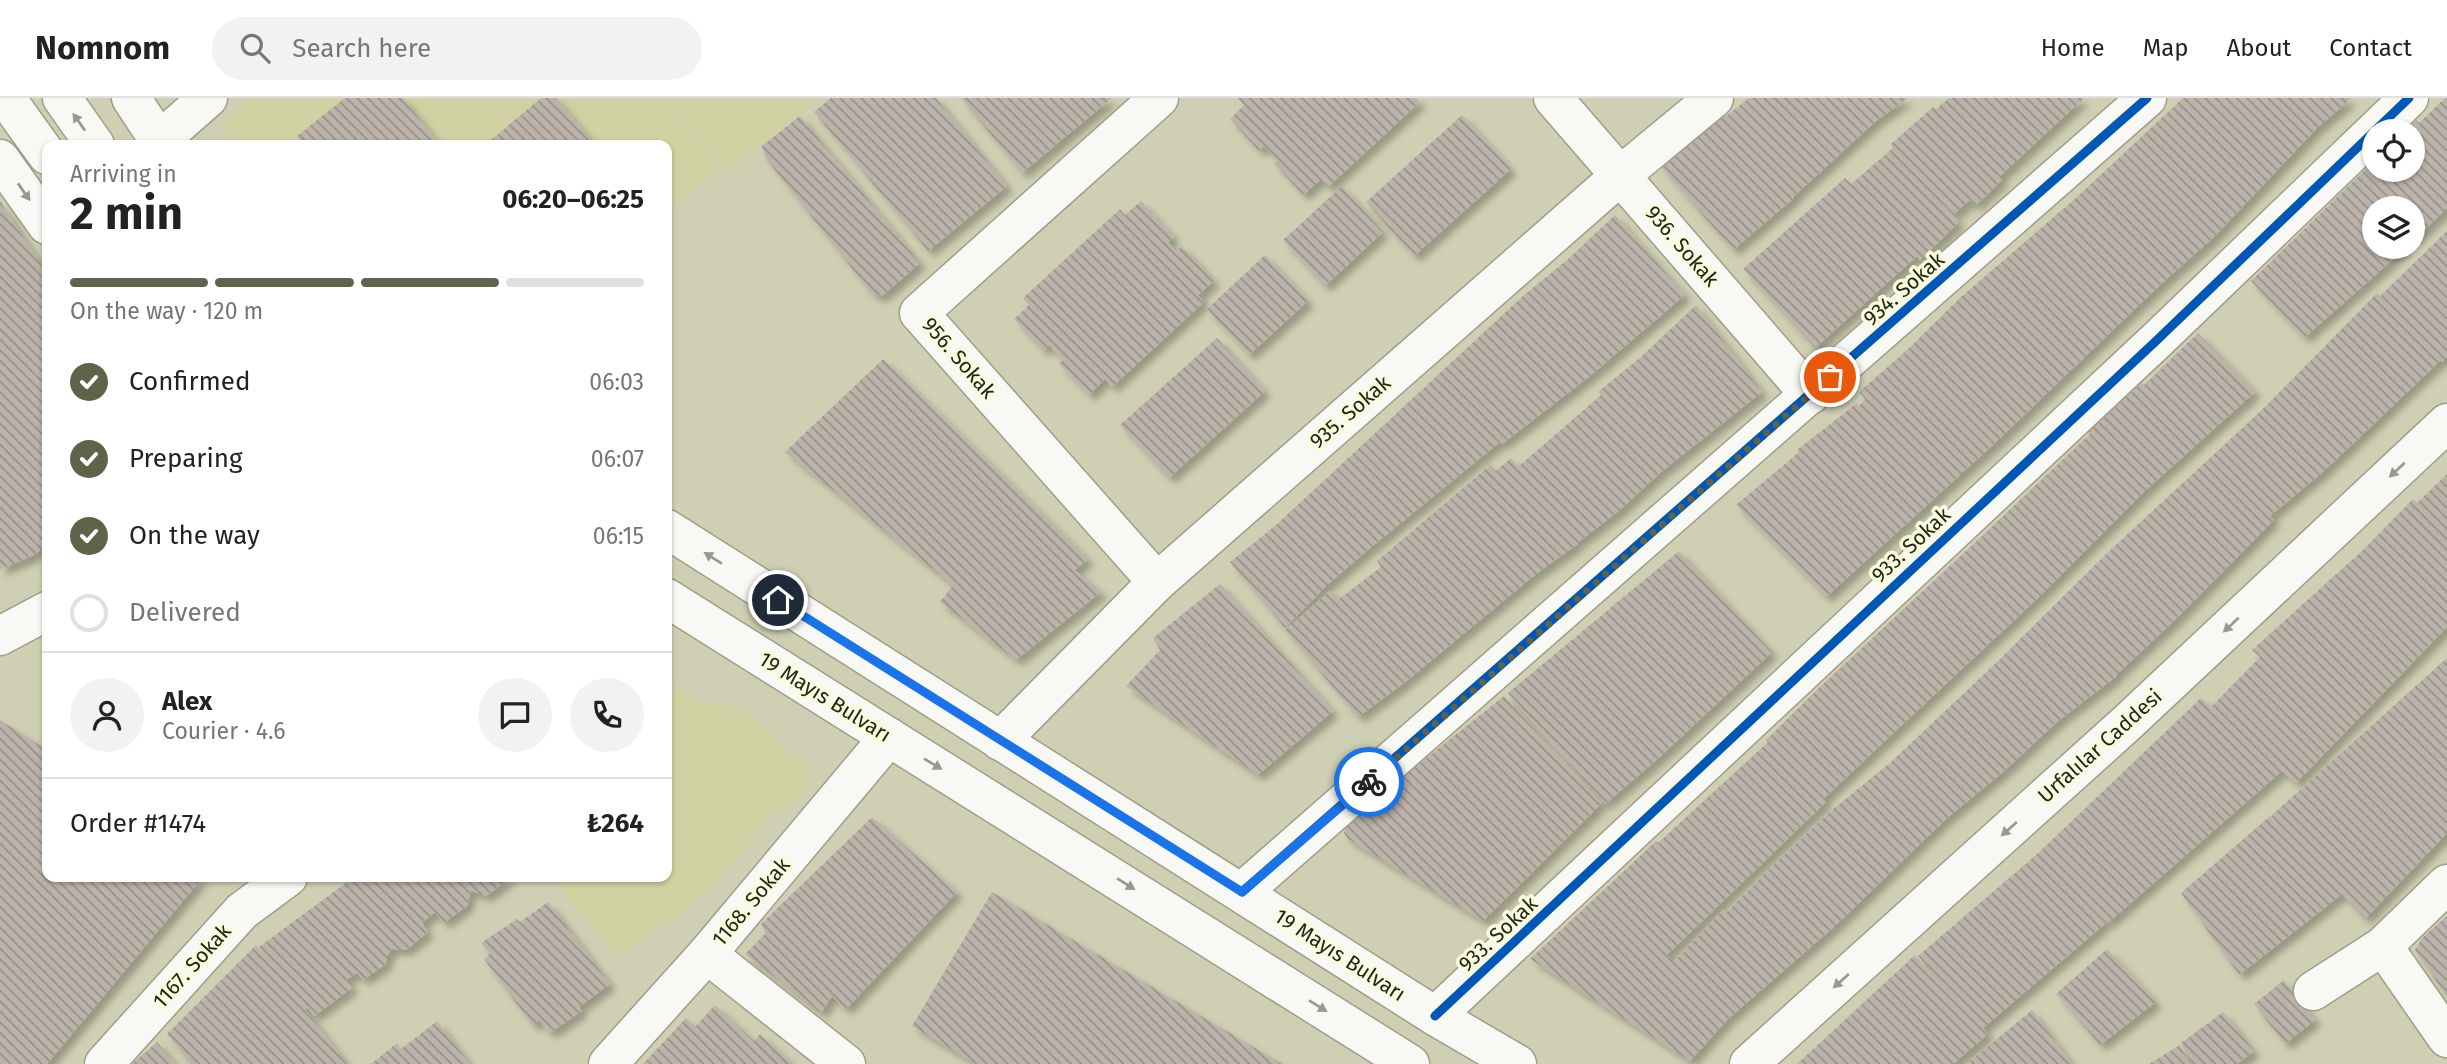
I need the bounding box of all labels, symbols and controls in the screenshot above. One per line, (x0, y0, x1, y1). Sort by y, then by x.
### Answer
search box (212, 17, 702, 80)
text: Nomnom (35, 28, 170, 68)
icon: search (236, 29, 274, 67)
text: Search here (292, 33, 431, 64)
text: Home (2041, 34, 2105, 62)
text: Map (2143, 34, 2189, 62)
text: About (2227, 34, 2291, 62)
text: Contact (2329, 34, 2412, 62)
one-way arrow (72, 113, 86, 131)
map controls (2362, 119, 2425, 259)
button: locate (2362, 119, 2425, 182)
text: Arriving in (70, 160, 177, 188)
one-way arrow (17, 183, 31, 201)
text: 06:20–06:25 (502, 184, 644, 215)
text: 2 min (70, 186, 183, 241)
button: layers (2362, 196, 2425, 259)
street label: 936. Sokak (1640, 200, 1725, 292)
street label: 934. Sokak (1858, 247, 1950, 331)
text: On the way · 120 m (70, 297, 263, 325)
street label: 956. Sokak (916, 312, 1002, 404)
pin (1800, 347, 1860, 407)
icon: bag (1811, 358, 1849, 396)
icon: check (70, 363, 108, 401)
text: Confirmed (129, 366, 250, 397)
text: 06:03 (589, 368, 644, 396)
street label: 935. Sokak (1304, 370, 1396, 454)
icon: check (70, 440, 108, 478)
text: Preparing (129, 443, 242, 474)
text: 06:07 (591, 445, 644, 473)
one-way arrow (2389, 461, 2406, 477)
street label: 933. Sokak (1866, 502, 1956, 588)
icon: check (70, 517, 108, 555)
text: On the way (129, 520, 260, 551)
text: 06:15 (593, 522, 644, 550)
one-way arrow (703, 552, 722, 565)
pin (748, 570, 808, 630)
icon: home (759, 581, 797, 619)
text: Delivered (129, 597, 241, 628)
one-way arrow (2222, 617, 2240, 633)
street label: 19 Mayıs Bulvarı (754, 646, 896, 748)
button: person (70, 678, 144, 752)
button: chat (478, 678, 552, 752)
button: phone (570, 678, 644, 752)
street label: Urfalılar Caddesi (2032, 683, 2168, 809)
text: Alex (162, 686, 212, 717)
text: Courier · 4.6 (162, 717, 286, 745)
courier (1334, 747, 1404, 817)
one-way arrow (923, 757, 942, 770)
icon: bike (1350, 763, 1388, 801)
text: Order #1474 (70, 808, 206, 839)
text: ₺264 (587, 808, 644, 839)
one-way arrow (2001, 820, 2018, 836)
street label: 1168. Sokak (706, 852, 796, 952)
one-way arrow (1116, 878, 1135, 891)
street label: 933. Sokak (1453, 891, 1543, 977)
street label: 19 Mayıs Bulvarı (1270, 903, 1410, 1007)
street label: 1167. Sokak (147, 918, 237, 1014)
one-way arrow (1832, 973, 1850, 989)
one-way arrow (1308, 999, 1328, 1012)

